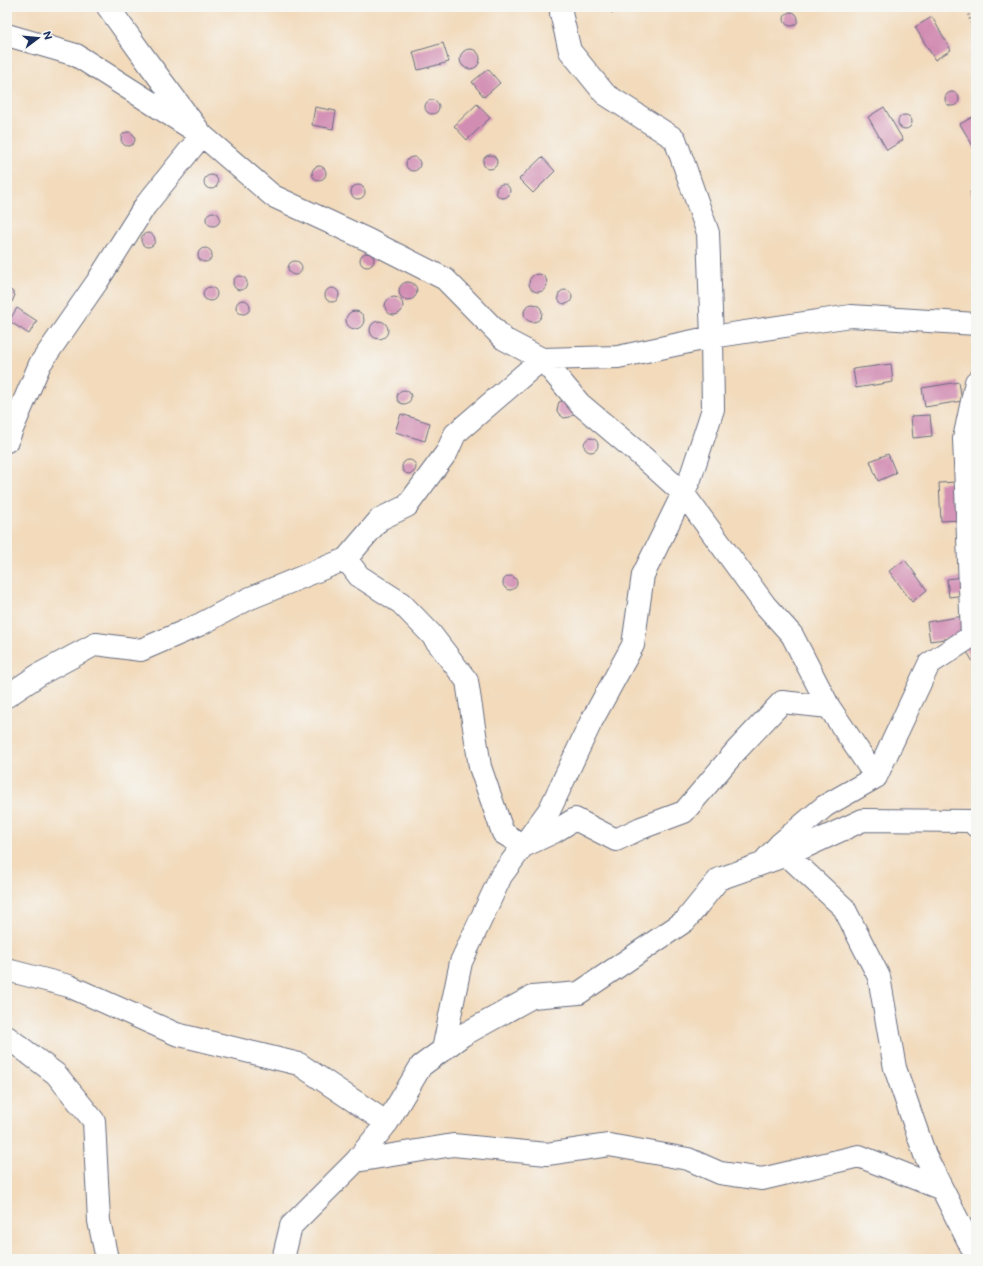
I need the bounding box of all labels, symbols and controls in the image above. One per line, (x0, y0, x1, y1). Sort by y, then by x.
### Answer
north arrow (18, 18, 58, 58)
text: N (40, 30, 55, 41)

